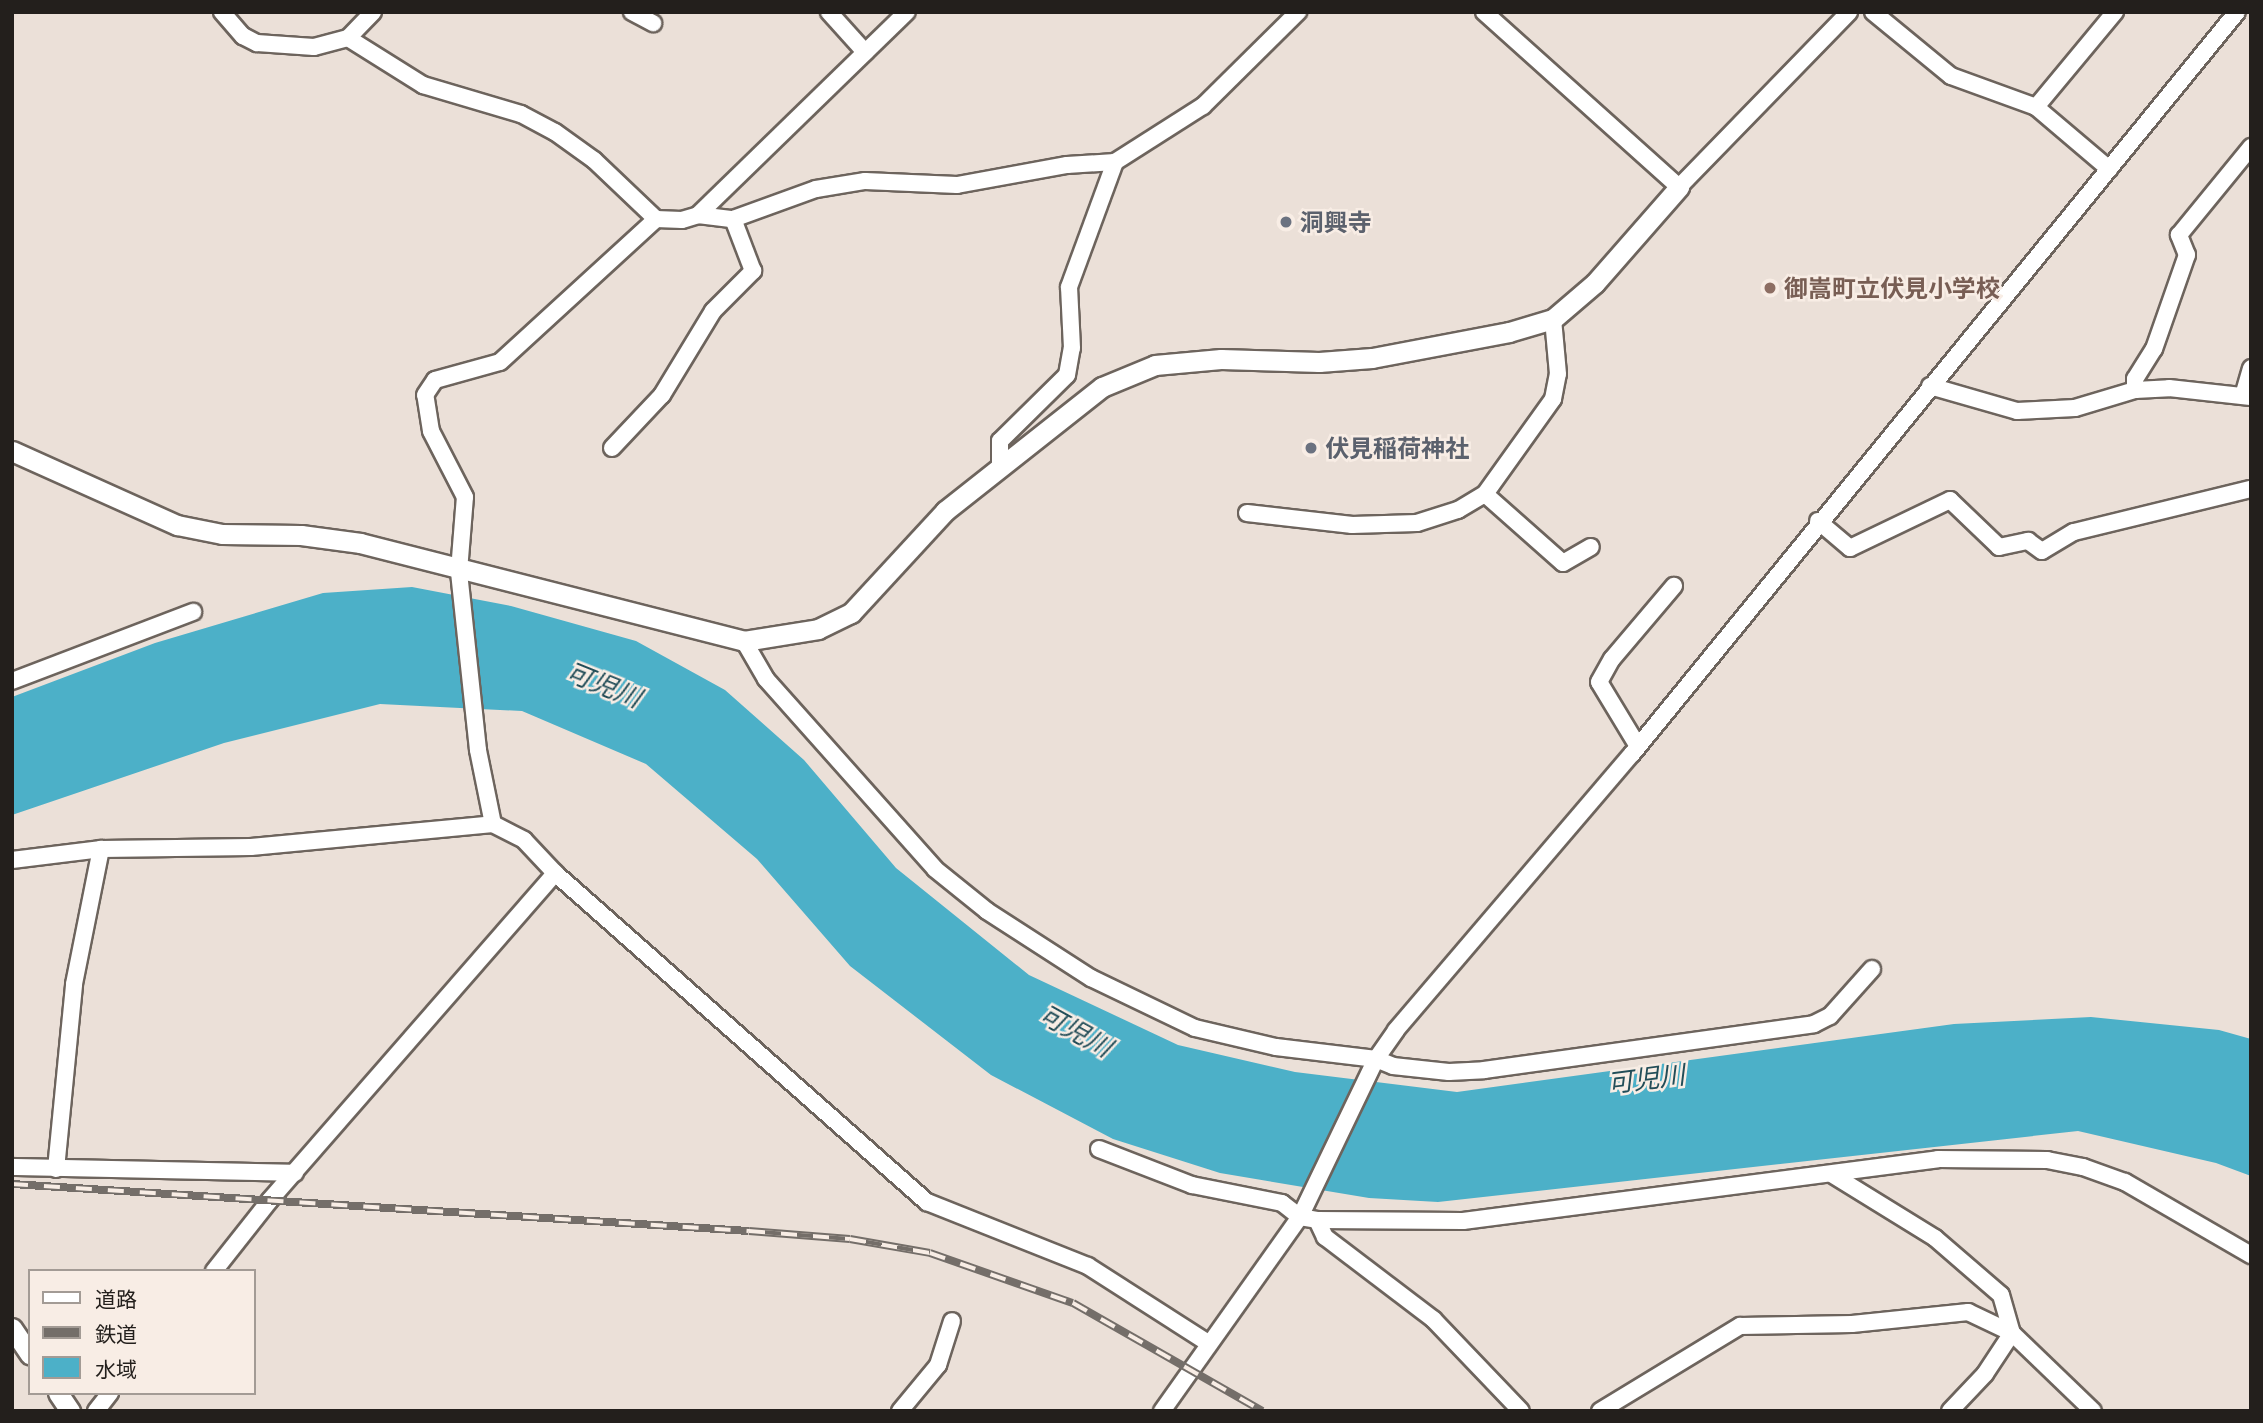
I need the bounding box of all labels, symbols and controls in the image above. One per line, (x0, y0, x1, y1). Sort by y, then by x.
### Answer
place label: 洞興寺 (1300, 208, 1372, 236)
marker: 洞興寺 (1278, 214, 1294, 230)
place label: 御嵩町立伏見小学校 (1784, 274, 2000, 302)
marker: 御嵩町立伏見小学校 (1762, 280, 1778, 296)
place label: 伏見稲荷神社 (1325, 434, 1469, 462)
marker: 伏見稲荷神社 (1303, 440, 1319, 456)
water label: 可児川 (562, 655, 646, 713)
water label: 可児川 (1034, 997, 1118, 1063)
water label: 可児川 (1605, 1058, 1687, 1098)
legend (28, 1269, 256, 1395)
text: 道路 (95, 1286, 137, 1311)
text: 鉄道 (95, 1321, 137, 1346)
text: 水域 (95, 1356, 137, 1381)

